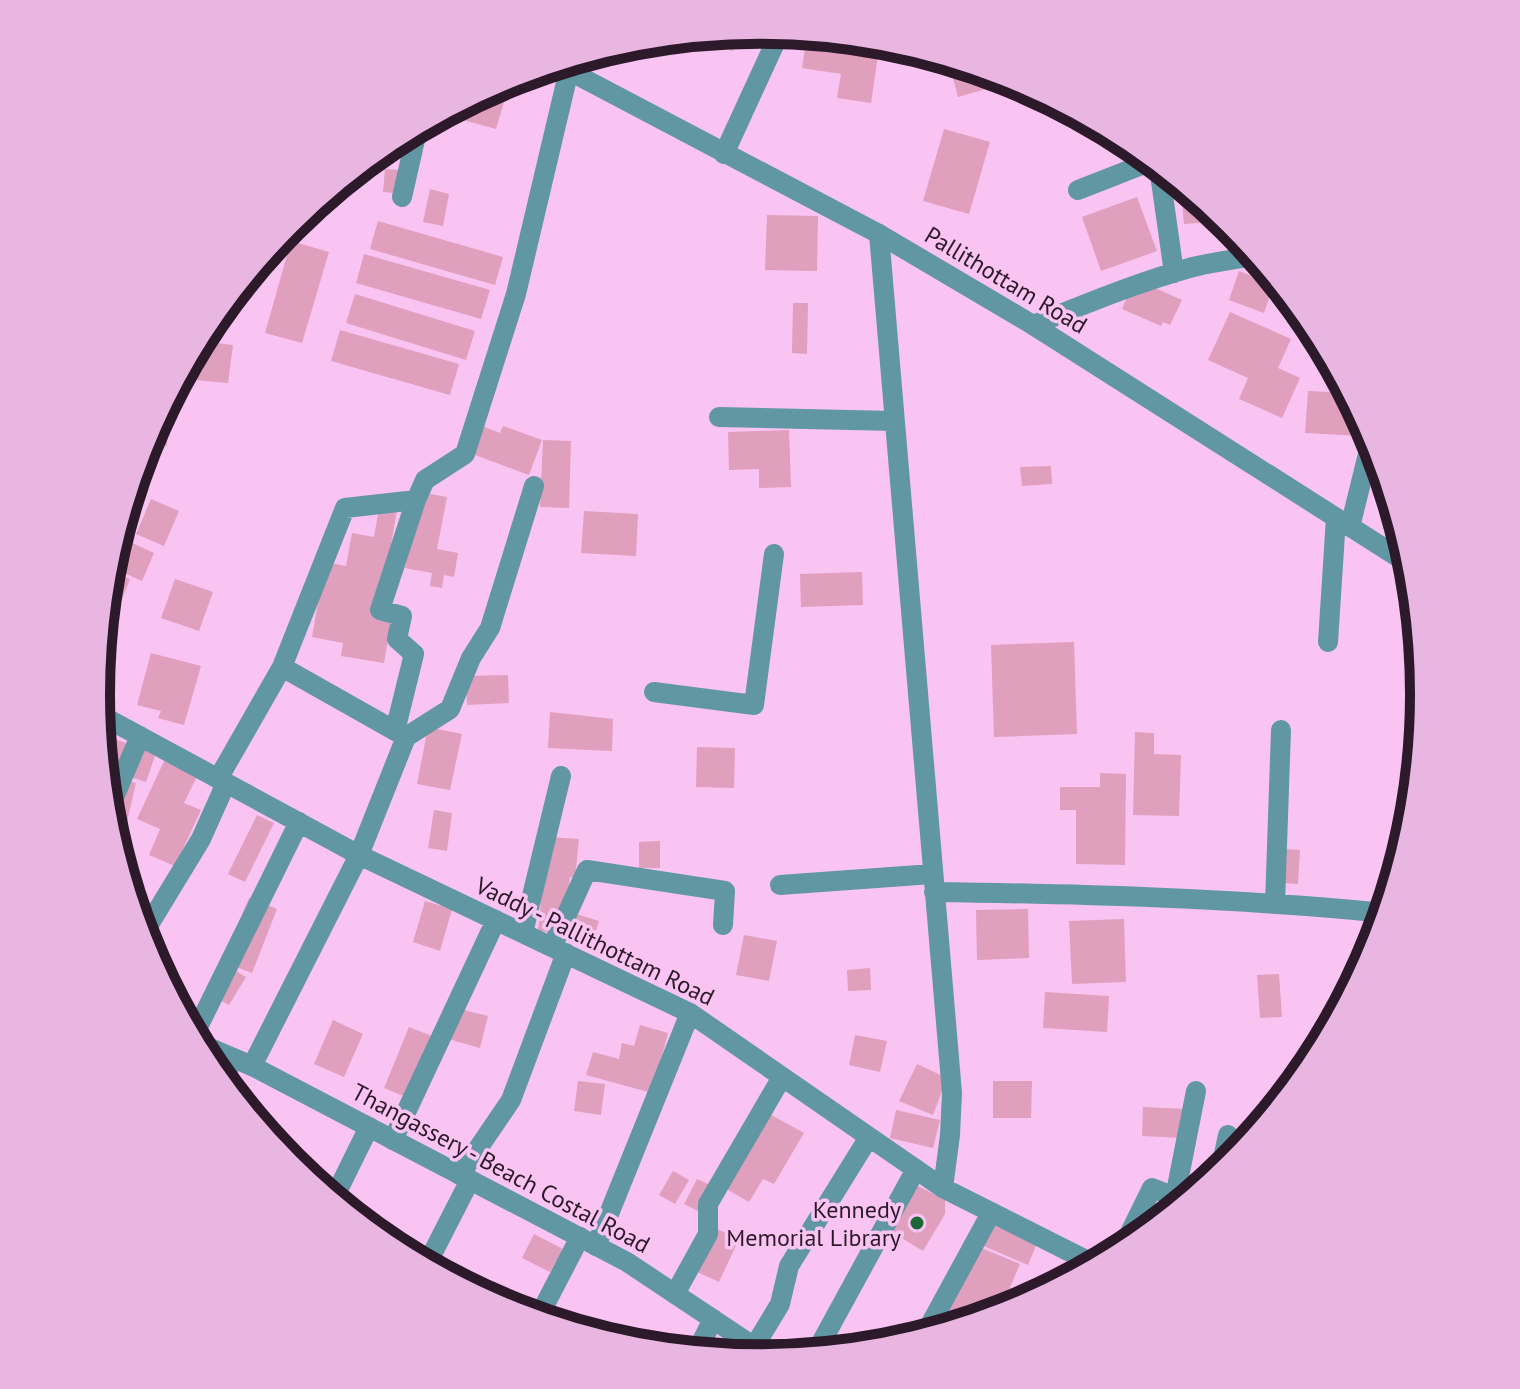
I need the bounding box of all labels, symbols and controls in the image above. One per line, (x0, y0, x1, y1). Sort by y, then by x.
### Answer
street label: Pallithottam Road (919, 219, 1093, 341)
street label: Vaddy - Pallithottam Road (470, 869, 720, 1012)
street label: Thangassery - Beach Costal Road (347, 1076, 655, 1260)
place label: Kennedy Memorial Library (726, 1194, 901, 1253)
marker: Kennedy Memorial Library (908, 1214, 926, 1232)

